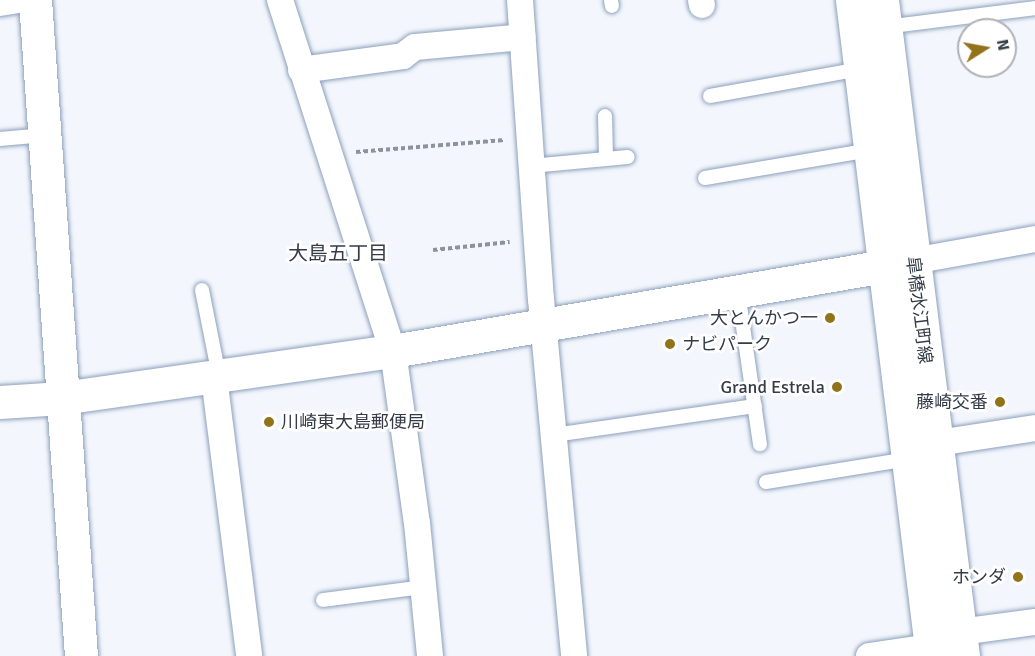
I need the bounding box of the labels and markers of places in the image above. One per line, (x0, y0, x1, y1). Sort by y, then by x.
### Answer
place label: 大とんかつ一 (710, 307, 818, 329)
marker: 大とんかつ一 (823, 311, 837, 325)
place label: ナビパーク (682, 333, 772, 355)
marker: ナビパーク (663, 337, 677, 351)
place label: Grand Estrela (720, 376, 825, 398)
marker: Grand Estrela (830, 380, 844, 394)
place label: 藤崎交番 (916, 391, 988, 413)
marker: 藤崎交番 (993, 395, 1007, 409)
place label: 川崎東大島郵便局 (281, 411, 425, 433)
marker: 川崎東大島郵便局 (262, 415, 276, 429)
place label: ホンダ (952, 566, 1006, 588)
marker: ホンダ (1011, 570, 1025, 584)

